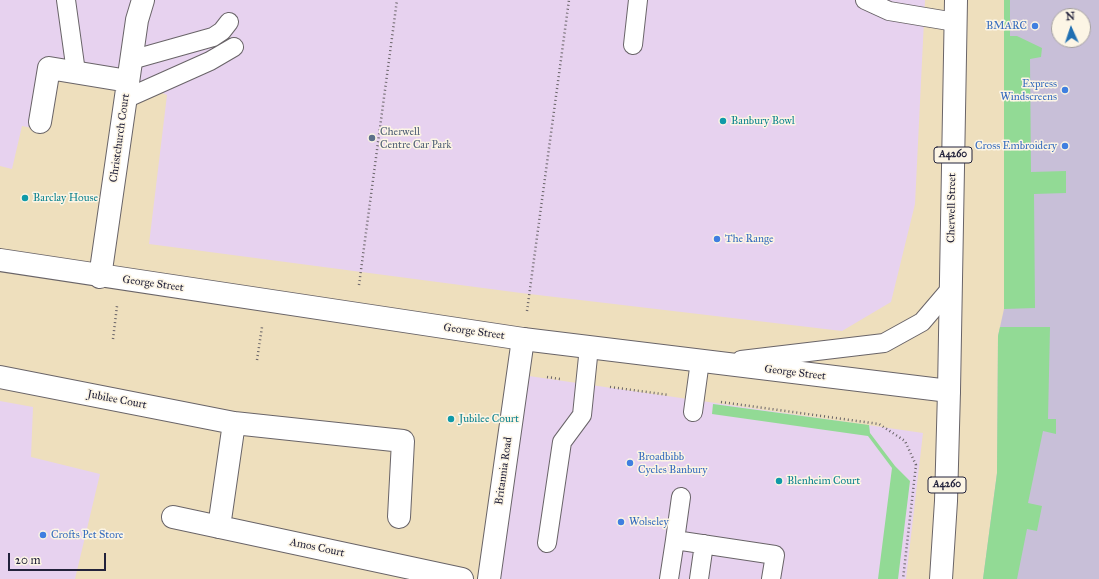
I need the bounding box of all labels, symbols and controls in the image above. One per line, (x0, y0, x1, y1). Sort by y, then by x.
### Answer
north arrow (1051, 8, 1091, 48)
text: N (1065, 10, 1075, 23)
place label: BMARC (986, 19, 1027, 33)
marker: BMARC (1030, 21, 1040, 31)
place label: Express Windscreens (1000, 77, 1057, 103)
marker: Express Windscreens (1060, 85, 1070, 95)
street label: Christchurch Court (107, 93, 133, 183)
place label: Banbury Bowl (731, 114, 795, 128)
marker: Banbury Bowl (718, 116, 728, 126)
place label: Cherwell Centre Car Park (380, 125, 451, 151)
marker: Cherwell Centre Car Park (367, 133, 377, 143)
place label: Cross Embroidery (975, 139, 1057, 153)
marker: Cross Embroidery (1060, 141, 1070, 151)
road number: A4260 (934, 147, 972, 163)
street label: Cherwell Street (945, 173, 959, 243)
place label: Barclay House (33, 191, 98, 205)
marker: Barclay House (20, 193, 30, 203)
place label: The Range (725, 232, 774, 246)
marker: The Range (712, 234, 722, 244)
street label: George Street (122, 273, 184, 295)
street label: George Street (443, 321, 505, 343)
street label: George Street (764, 363, 826, 383)
street label: Jubilee Court (86, 388, 148, 412)
place label: Jubilee Court (459, 412, 519, 426)
marker: Jubilee Court (446, 414, 456, 424)
street label: Britannia Road (493, 436, 515, 506)
place label: Broadbibb Cycles Banbury (638, 450, 707, 476)
marker: Broadbibb Cycles Banbury (625, 458, 635, 468)
place label: Blenheim Court (787, 474, 860, 488)
marker: Blenheim Court (774, 476, 784, 486)
road number: A4260 (928, 477, 966, 493)
place label: Wolseley (629, 515, 669, 529)
marker: Wolseley (616, 517, 626, 527)
place label: Crofts Pet Store (51, 528, 123, 542)
marker: Crofts Pet Store (38, 530, 48, 540)
street label: Amos Court (288, 536, 346, 560)
scale bar (10, 545, 108, 571)
text: 20 m (15, 553, 41, 567)

